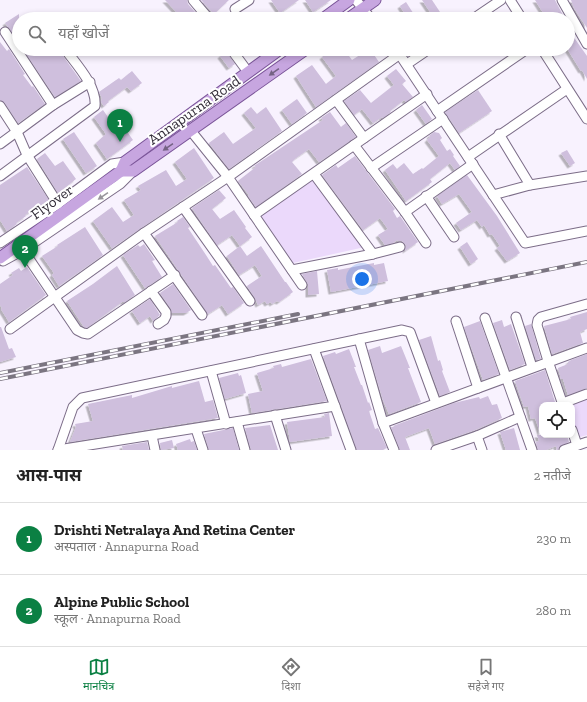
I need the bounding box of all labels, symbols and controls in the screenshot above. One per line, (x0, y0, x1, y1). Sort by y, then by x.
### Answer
search box (12, 12, 575, 56)
icon: search (26, 23, 48, 45)
text: यहाँ खोजें (58, 24, 109, 42)
one-way arrow (269, 68, 279, 76)
street label: Annapurna Road (144, 71, 244, 149)
pin: 1 (107, 109, 133, 142)
one-way arrow (163, 143, 173, 151)
street label: Flyover (27, 181, 77, 223)
one-way arrow (98, 192, 108, 200)
pin: 2 (12, 235, 38, 268)
your location (352, 269, 372, 289)
map controls (539, 402, 575, 438)
button: locate (539, 402, 575, 438)
text: आस-पास (16, 465, 81, 485)
text: 2 नतीजे (534, 468, 571, 483)
text: Drishti Netralaya And Retina Center (54, 521, 295, 539)
text: 1 (26, 531, 32, 546)
text: 230 m (536, 531, 571, 546)
text: अस्पताल · Annapurna Road (54, 539, 199, 554)
text: Alpine Public School (54, 593, 189, 611)
text: 2 (26, 603, 32, 618)
text: 280 m (536, 603, 571, 618)
text: स्कूल · Annapurna Road (54, 611, 181, 626)
tab: मानचित्र (83, 656, 114, 694)
tab: दिशा (280, 656, 302, 694)
tab: सहेजे गए (468, 656, 504, 694)

